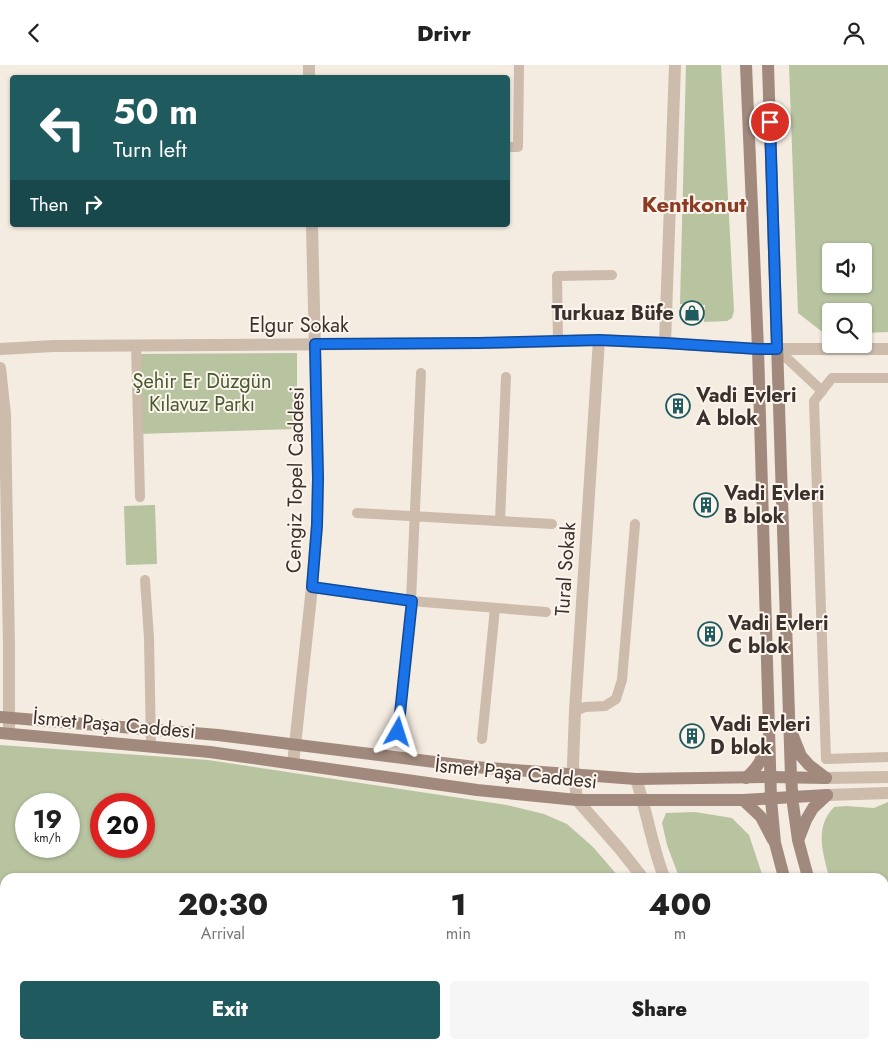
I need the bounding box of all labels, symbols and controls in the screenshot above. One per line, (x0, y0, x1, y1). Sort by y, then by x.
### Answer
text: Drivr (417, 17, 471, 49)
icon: back (20, 19, 48, 47)
icon: person (840, 19, 868, 47)
text: 50 m (113, 87, 198, 137)
icon: left (30, 95, 95, 160)
pin (749, 101, 791, 143)
icon: arrive (756, 108, 784, 136)
text: Turn left (113, 133, 187, 165)
district label: Kentkonut (642, 188, 746, 220)
icon: right (79, 190, 107, 218)
text: Then (30, 191, 69, 218)
map controls (822, 243, 872, 353)
button: sound (822, 243, 872, 293)
place label: Turkuaz Büfe (551, 299, 674, 328)
shop icon: Turkuaz Büfe (679, 300, 705, 326)
button: search (822, 303, 872, 353)
street label: Elgur Sokak (249, 311, 349, 340)
park label: Şehir Er Düzgün Kılavuz Parkı (132, 367, 272, 419)
place label: Vadi Evleri A blok (695, 381, 797, 433)
street label: Cengiz Topel Caddesi (279, 387, 312, 573)
building icon: Vadi Evleri A blok (665, 393, 691, 419)
place label: Vadi Evleri B blok (723, 479, 825, 531)
building icon: Vadi Evleri B blok (693, 492, 719, 518)
street label: Tural Sokak (548, 521, 583, 617)
place label: Vadi Evleri C blok (727, 609, 829, 661)
building icon: Vadi Evleri C blok (697, 621, 723, 647)
street label: İsmet Paşa Caddesi (32, 703, 196, 746)
position arrow (371, 705, 423, 757)
place label: Vadi Evleri D blok (709, 710, 811, 762)
building icon: Vadi Evleri D blok (679, 723, 705, 749)
street label: İsmet Paşa Caddesi (433, 751, 599, 796)
speed limit sign: 20 (90, 793, 155, 858)
text: 19 (33, 801, 62, 837)
text: km/h (34, 829, 61, 847)
text: 20:30 (178, 883, 268, 926)
text: 1 (450, 883, 466, 926)
text: 400 (649, 883, 711, 926)
text: Arrival (201, 922, 245, 945)
text: min (446, 922, 471, 945)
text: m (674, 922, 686, 945)
button: Exit (20, 981, 440, 1039)
button: Share (450, 981, 869, 1039)

